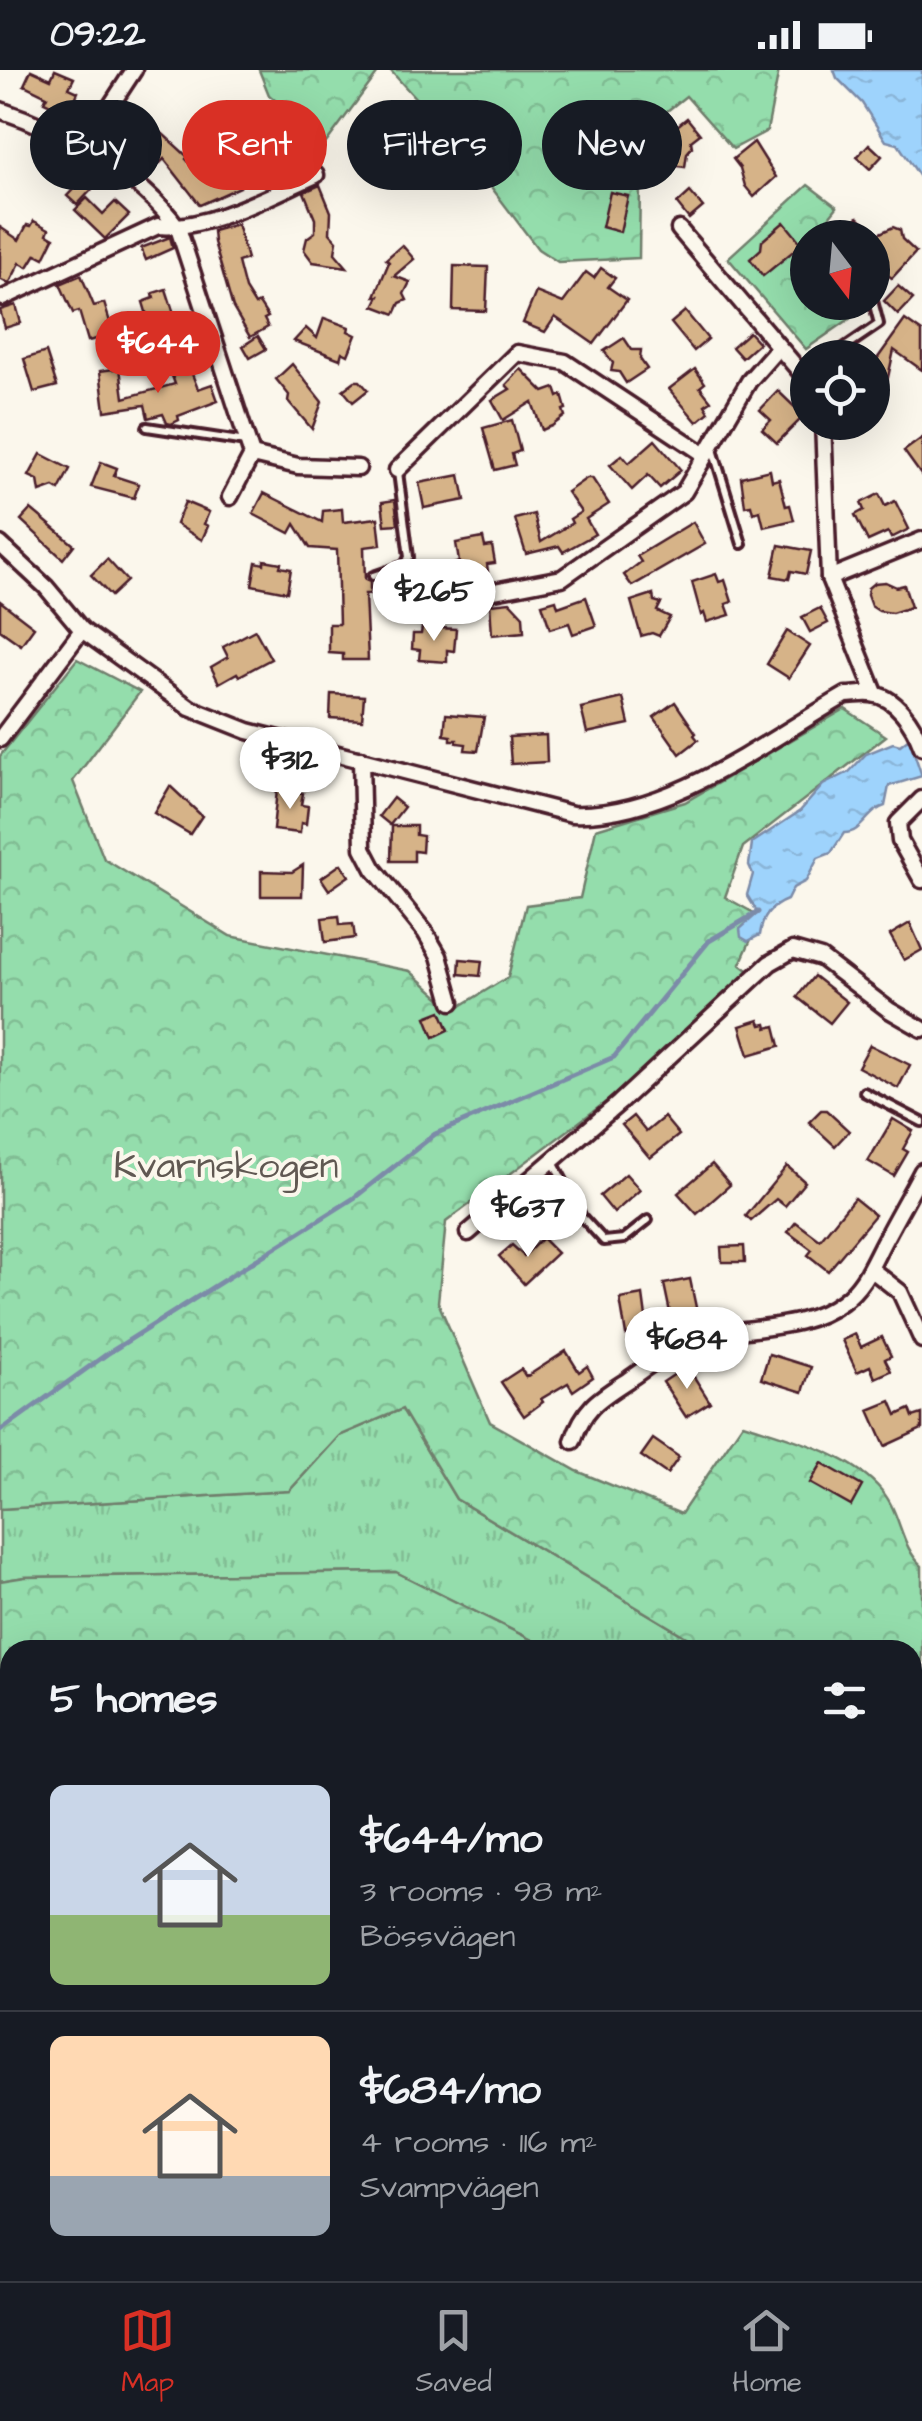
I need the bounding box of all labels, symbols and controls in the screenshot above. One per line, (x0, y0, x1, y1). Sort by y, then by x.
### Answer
text: 09:22 (50, 9, 145, 61)
chip: Buy (30, 100, 162, 190)
chip: Rent (182, 100, 327, 190)
chip: Filters (347, 100, 522, 190)
chip: New (542, 100, 682, 190)
north arrow (790, 220, 890, 320)
map controls (790, 220, 890, 440)
pin: $644 (99, 311, 217, 396)
text: $644 (117, 321, 199, 366)
button: locate (790, 340, 890, 440)
pin: $265 (375, 559, 493, 644)
text: $265 (395, 569, 473, 614)
pin: $312 (231, 727, 349, 812)
text: $312 (262, 737, 318, 782)
park label: Kvarnskogen (114, 1141, 338, 1193)
pin: $637 (469, 1175, 587, 1260)
text: $637 (491, 1185, 565, 1230)
pin: $684 (628, 1307, 746, 1392)
text: $684 (647, 1317, 727, 1362)
text: 5 homes (50, 1671, 217, 1729)
icon: filters (817, 1673, 872, 1728)
text: $644/mo (360, 1811, 542, 1869)
icon: home (130, 1825, 250, 1945)
text: 3 rooms · 98 m² (360, 1869, 603, 1914)
text: Bössvägen (360, 1914, 516, 1959)
text: $684/mo (360, 2062, 541, 2120)
icon: home (130, 2076, 250, 2196)
text: 4 rooms · 116 m² (360, 2120, 597, 2165)
text: Svampvägen (360, 2165, 539, 2210)
tab: Map (120, 2303, 175, 2402)
tab: Saved (416, 2303, 492, 2402)
tab: Home (732, 2303, 802, 2402)

